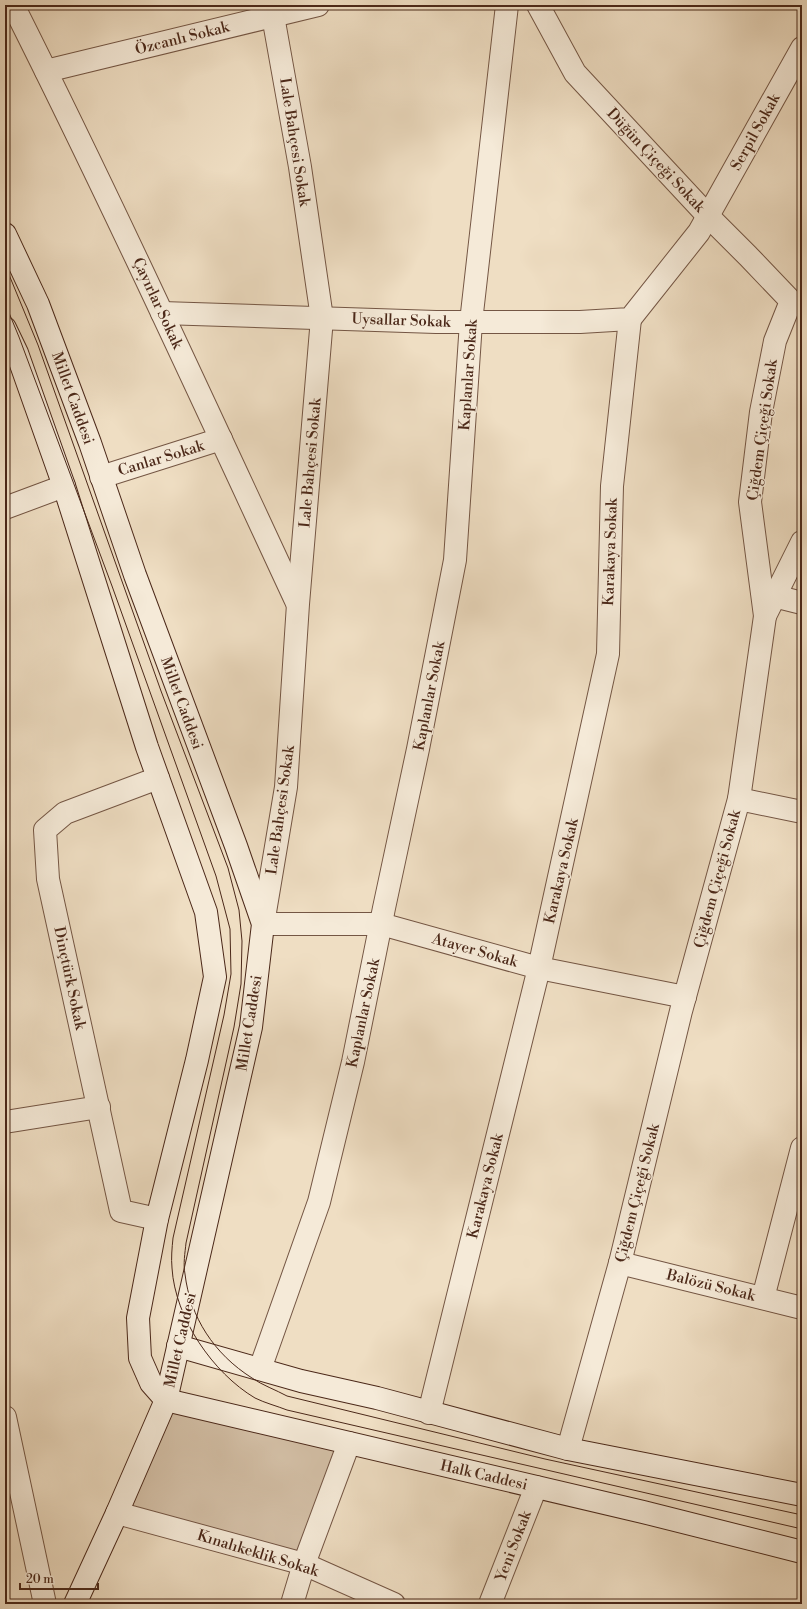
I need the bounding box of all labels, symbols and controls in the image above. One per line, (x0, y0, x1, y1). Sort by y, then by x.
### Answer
street label: Özcanlı Sokak (133, 16, 232, 59)
street label: Lale Bahçesi Sokak (275, 76, 314, 209)
street label: Serpil Sokak (727, 89, 785, 174)
street label: Düğün Çiçeği Sokak (602, 104, 710, 217)
street label: Çayırlar Sokak (128, 254, 187, 353)
street label: Uysallar Sokak (351, 309, 452, 332)
street label: Kaplanlar Sokak (455, 318, 482, 431)
street label: Millet Caddesi (47, 349, 98, 447)
street label: Çiğdem Çiçeği Sokak (743, 357, 782, 502)
street label: Lale Bahçesi Sokak (295, 396, 326, 529)
street label: Canlar Sokak (116, 436, 208, 481)
street label: Karakaya Sokak (599, 497, 622, 606)
street label: Kaplanlar Sokak (410, 639, 450, 752)
street label: Millet Caddesi (156, 654, 207, 752)
street label: Lale Bahçesi Sokak (262, 743, 299, 876)
street label: Çiğdem Çiçeği Sokak (690, 807, 745, 950)
street label: Karakaya Sokak (540, 815, 583, 926)
street label: Dinçtürk Sokak (49, 925, 90, 1033)
street label: Atayer Sokak (429, 929, 521, 972)
street label: Kaplanlar Sokak (343, 956, 385, 1069)
street label: Millet Caddesi (233, 974, 266, 1073)
street label: Çiğdem Çiçeği Sokak (611, 1121, 664, 1264)
street label: Karakaya Sokak (463, 1130, 508, 1241)
street label: Balözü Sokak (664, 1265, 758, 1306)
street label: Millet Caddesi (160, 1291, 201, 1390)
street label: Halk Caddesi (438, 1456, 529, 1495)
street label: Yeni Sokak (491, 1507, 536, 1585)
street label: Kınalıkeklik Sokak (195, 1526, 322, 1581)
scale bar (20, 1565, 98, 1591)
text: 20 m (26, 1572, 54, 1587)

